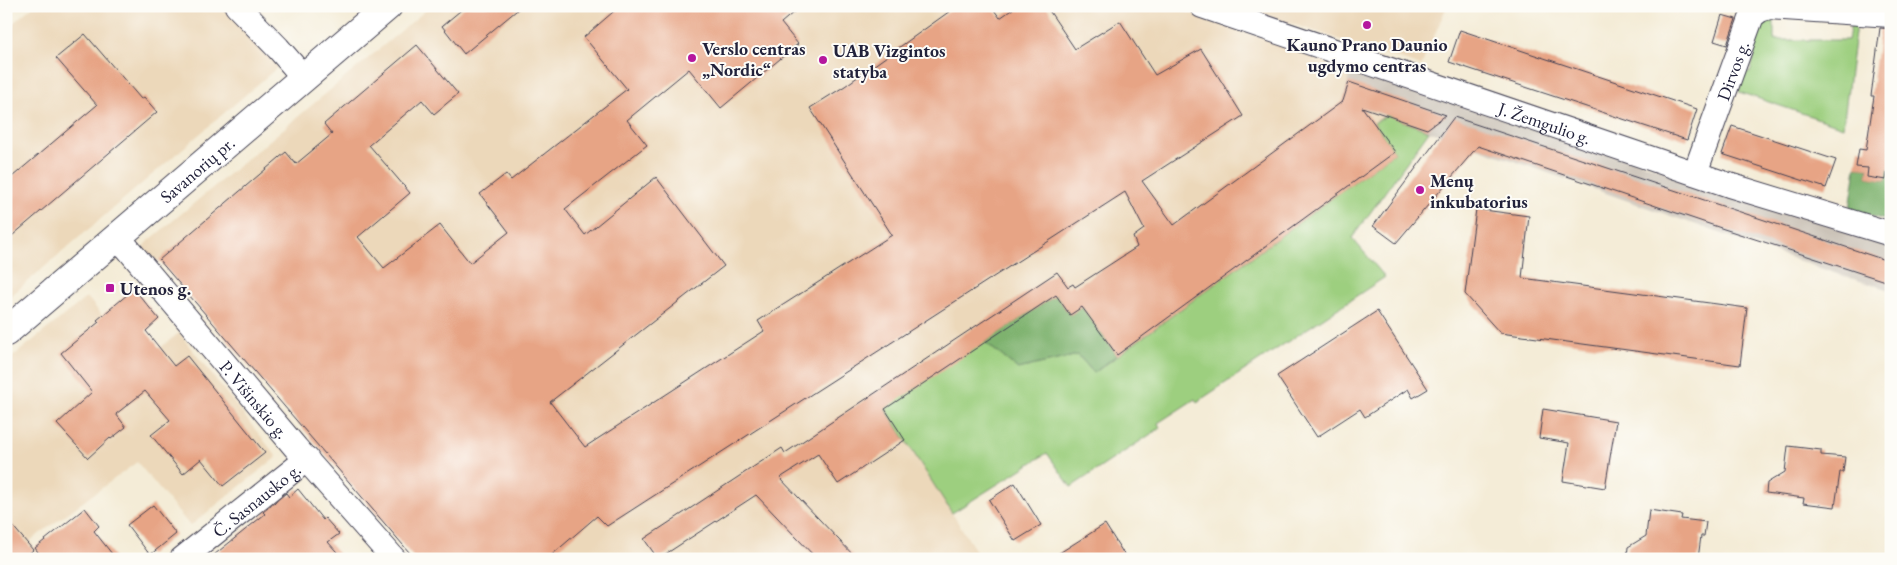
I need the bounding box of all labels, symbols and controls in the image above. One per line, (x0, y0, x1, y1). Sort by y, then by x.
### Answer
marker: Kauno Prano Daunio ugdymo centras (1361, 19, 1373, 31)
place label: Kauno Prano Daunio ugdymo centras (1287, 33, 1447, 77)
place label: Verslo centras „Nordic“ (702, 37, 806, 81)
street label: Dirvos g. (1711, 38, 1754, 104)
place label: UAB Vizgintos statyba (833, 39, 945, 83)
marker: Verslo centras „Nordic“ (686, 52, 698, 64)
marker: UAB Vizgintos statyba (817, 54, 829, 66)
street label: J. Žemgulio g. (1494, 95, 1594, 149)
street label: Savanorių pr. (155, 131, 239, 208)
place label: Menų inkubatorius (1430, 169, 1528, 213)
marker: Menų inkubatorius (1414, 184, 1426, 196)
place label: Utenos g. (120, 277, 191, 300)
marker: Utenos g. (104, 282, 116, 294)
street label: P. Višinskio g. (215, 355, 294, 443)
street label: Č. Sasnausko g. (207, 457, 305, 542)

